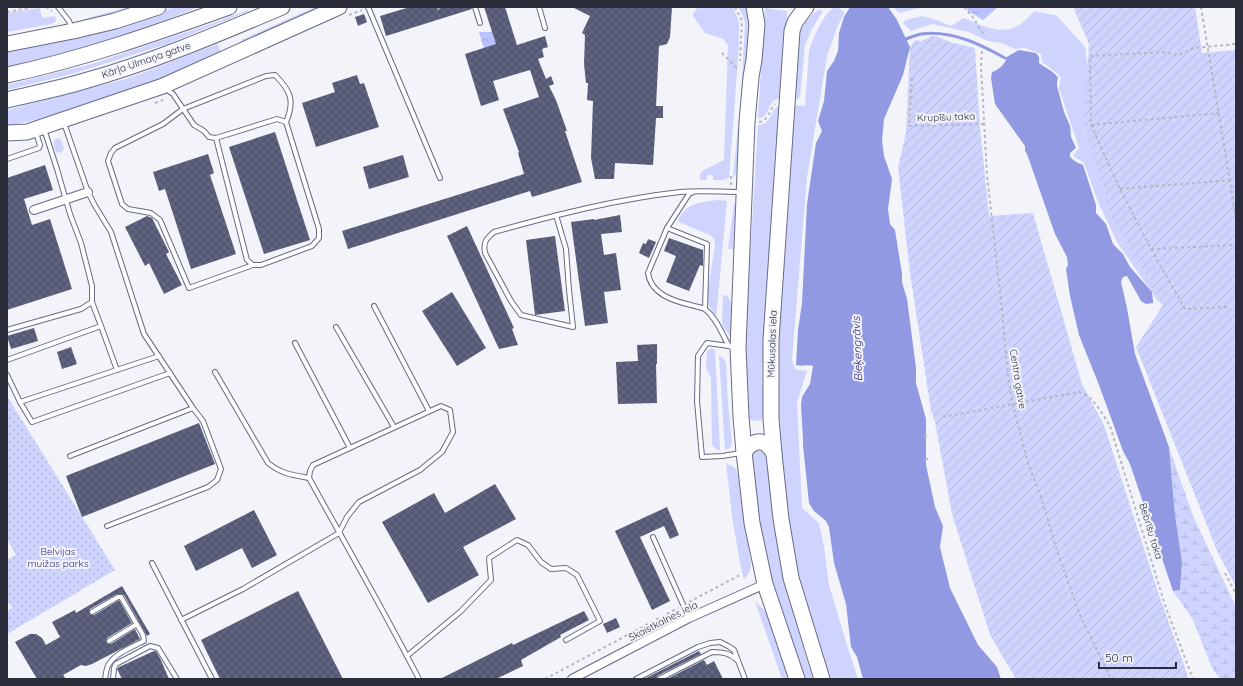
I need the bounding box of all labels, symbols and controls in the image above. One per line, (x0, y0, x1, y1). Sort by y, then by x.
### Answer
street label: Kārļa Ulmaņa gatve (100, 39, 193, 81)
street label: Krupīšu taka (917, 109, 975, 125)
street label: Mūkusalas iela (764, 310, 780, 378)
water label: Bieķengrāvis (849, 315, 865, 382)
street label: Centra gatve (1007, 348, 1029, 410)
street label: Bebrīšu taka (1136, 501, 1166, 561)
park label: Belvijas muižas parks (27, 545, 89, 570)
street label: Skaistkalnes iela (626, 598, 700, 644)
scale bar (1099, 644, 1176, 670)
text: 50 m (1105, 650, 1133, 665)

